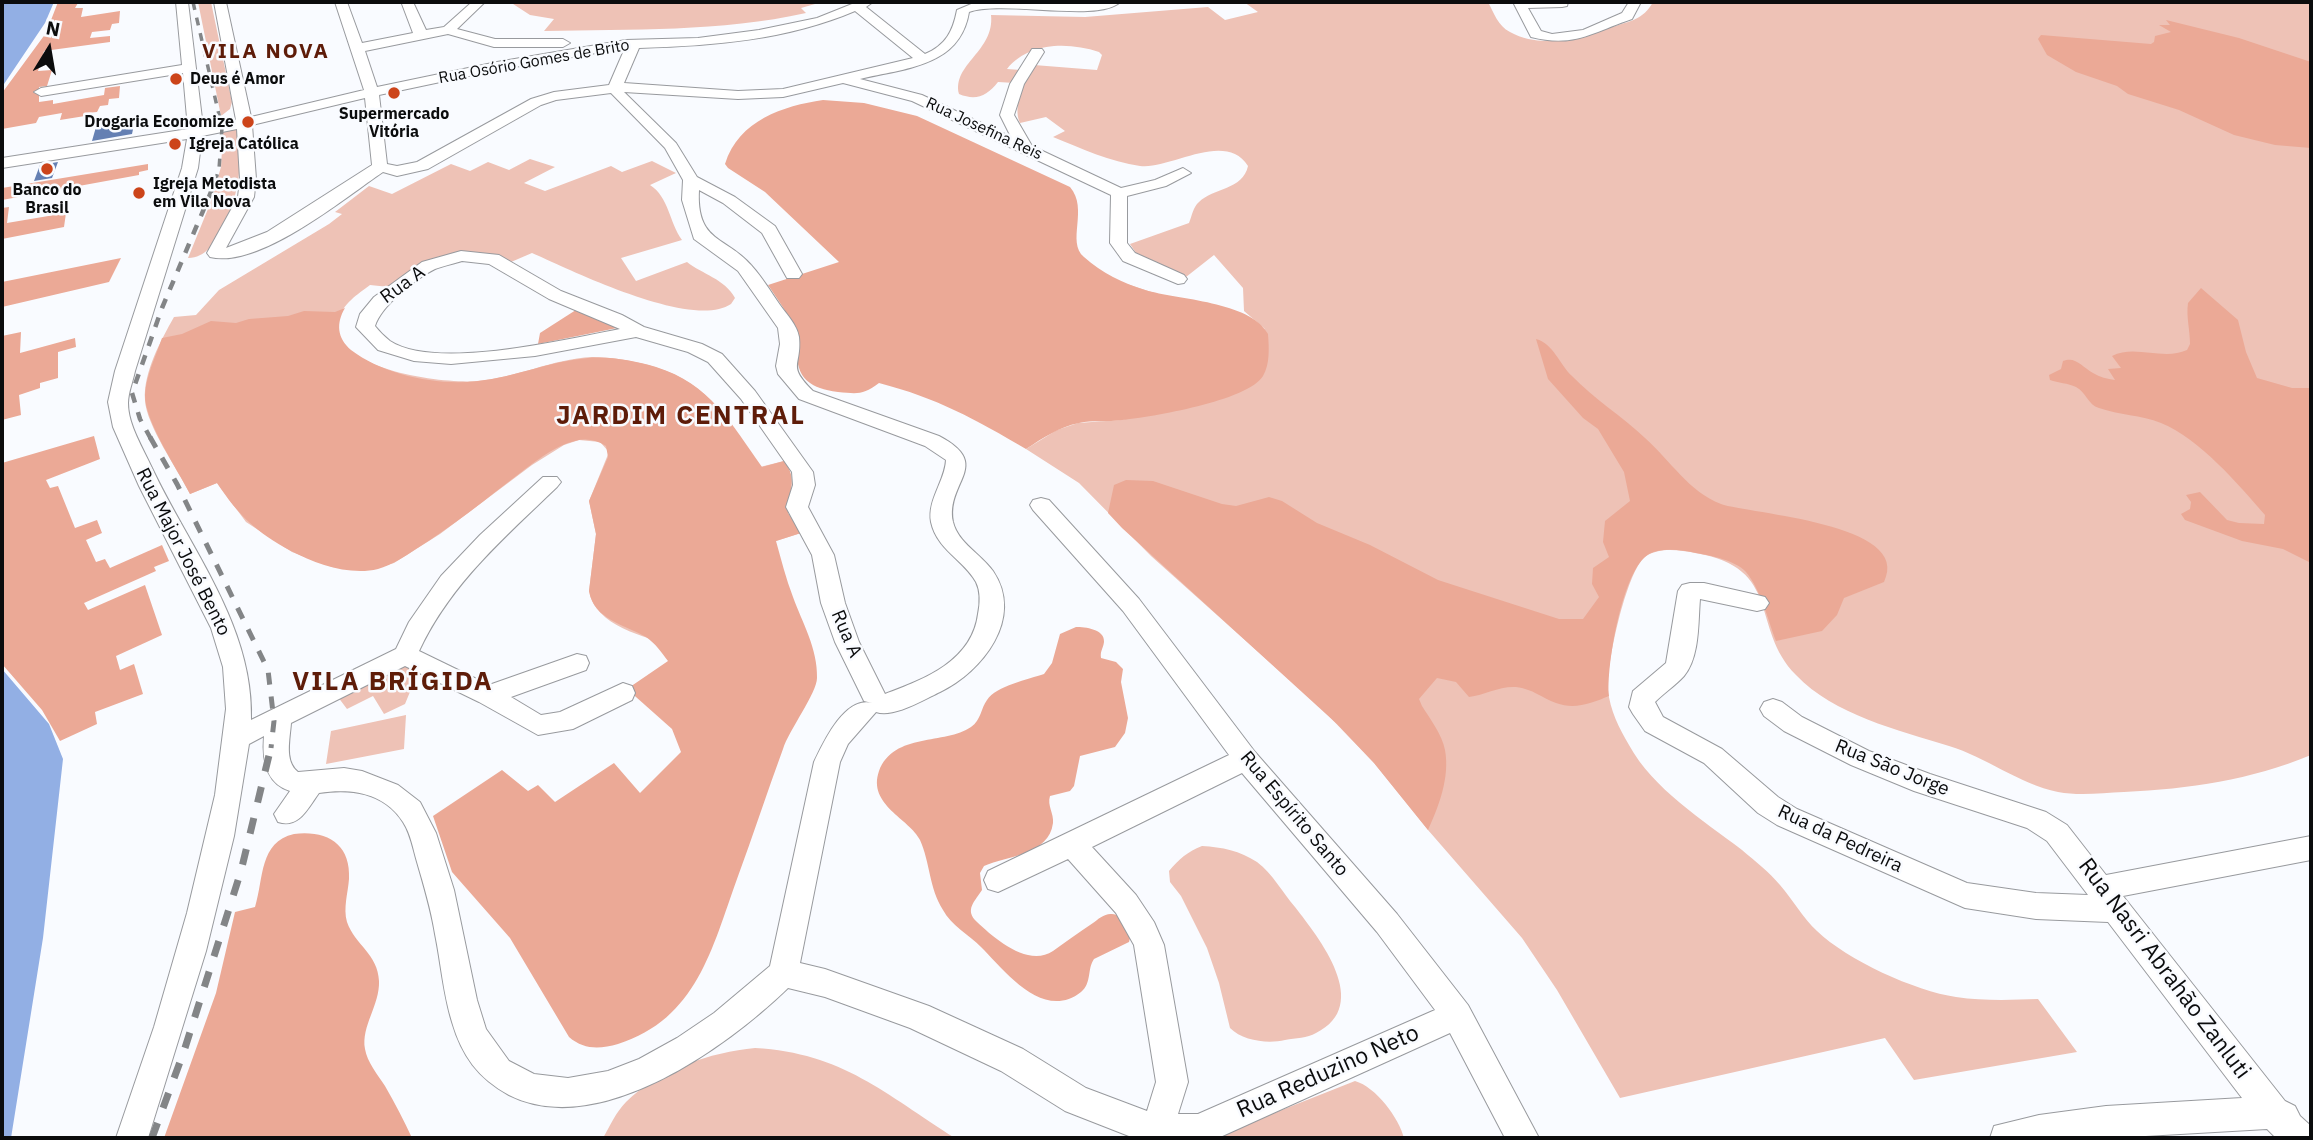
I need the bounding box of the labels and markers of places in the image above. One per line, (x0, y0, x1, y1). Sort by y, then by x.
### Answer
place label: Deus é Amor (190, 69, 285, 89)
marker: Deus é Amor (168, 71, 184, 87)
marker: Supermercado Vitória (386, 85, 402, 101)
place label: Supermercado Vitória (339, 104, 449, 142)
place label: Drogaria Economize (84, 112, 234, 132)
marker: Drogaria Economize (240, 114, 256, 130)
place label: Igreja Católica (189, 134, 299, 154)
marker: Igreja Católica (167, 136, 183, 152)
marker: Banco do Brasil (39, 161, 55, 177)
place label: Igreja Metodista em Vila Nova (153, 174, 276, 212)
place label: Banco do Brasil (12, 180, 82, 218)
marker: Igreja Metodista em Vila Nova (131, 185, 147, 201)

